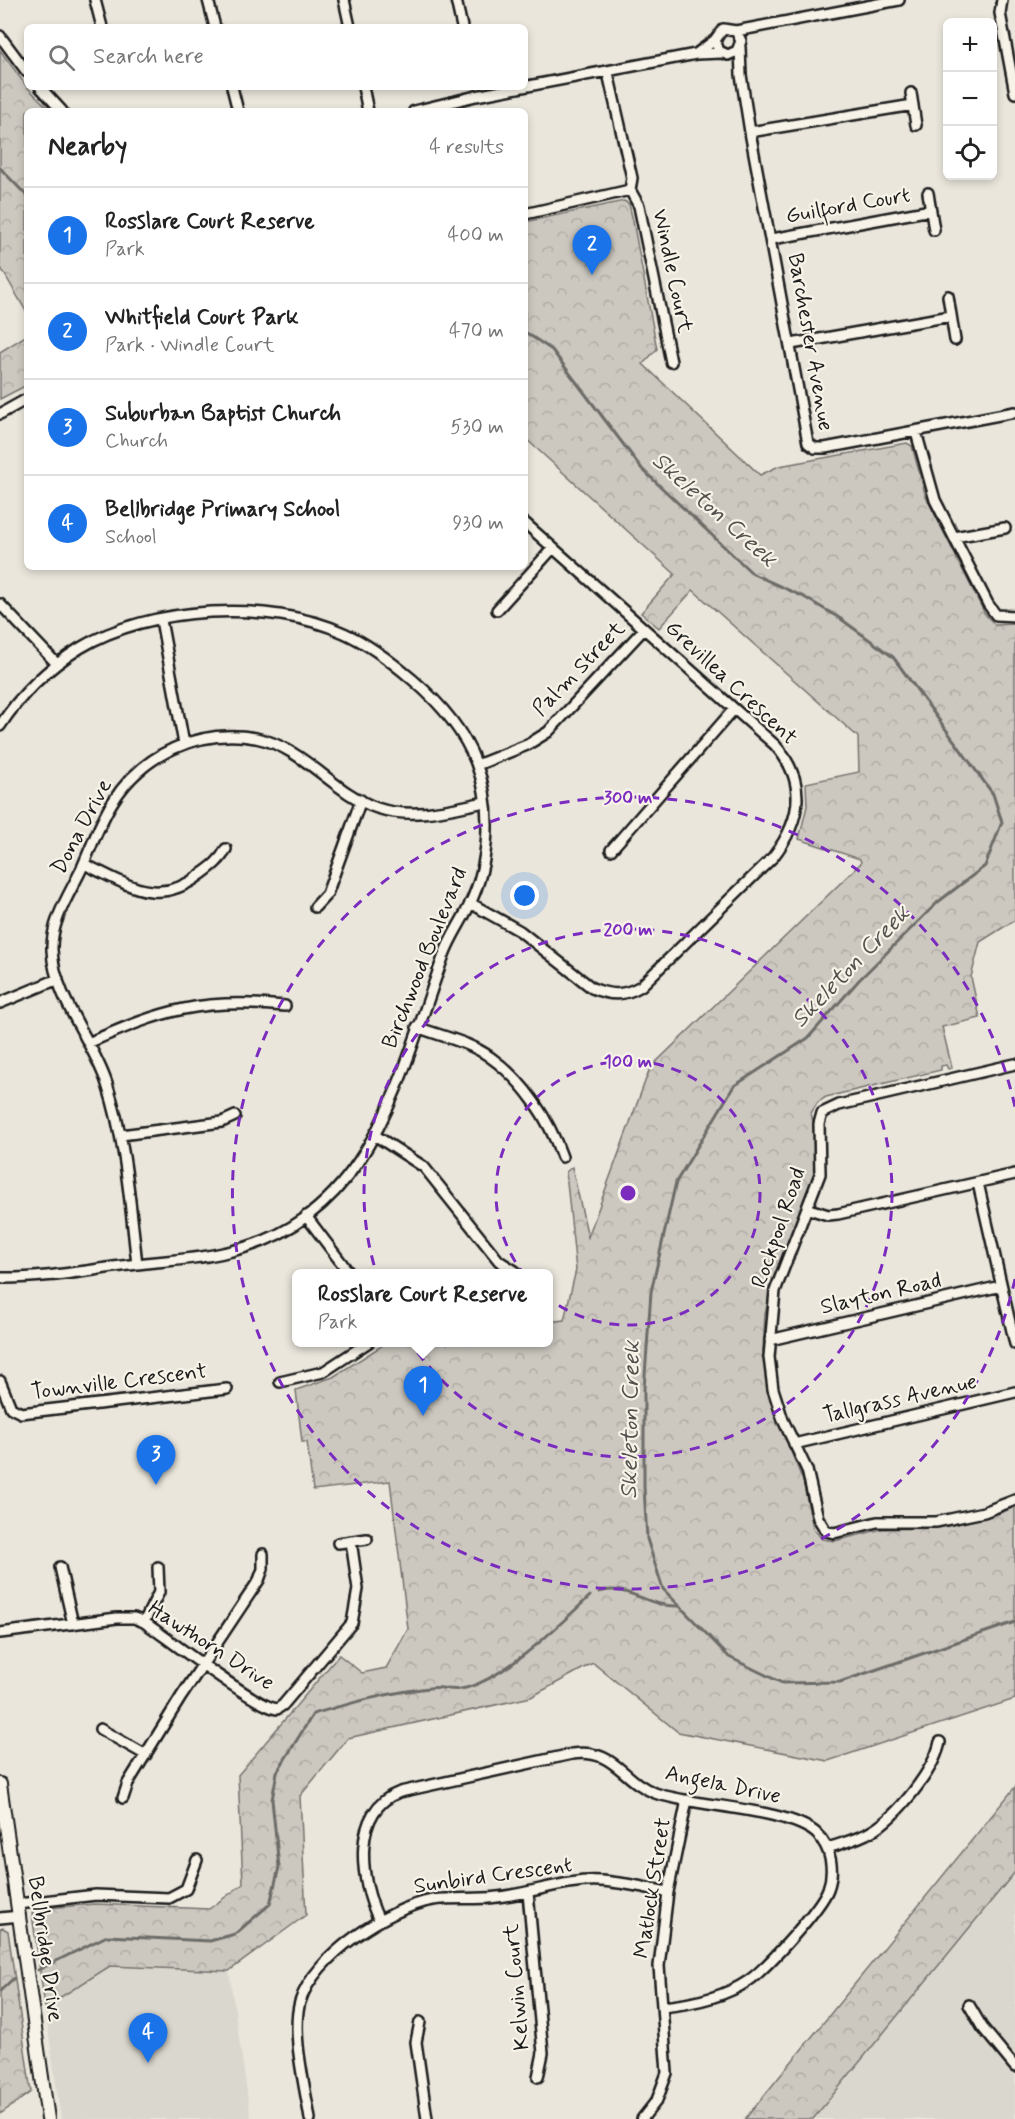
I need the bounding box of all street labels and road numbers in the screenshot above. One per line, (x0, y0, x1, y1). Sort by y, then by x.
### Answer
street label: Guilford Court (783, 181, 913, 233)
street label: Windle Court (645, 207, 699, 336)
street label: Barchester Avenue (781, 251, 839, 433)
street label: Grevillea Crescent (659, 614, 803, 752)
street label: Palm Street (527, 615, 631, 723)
street label: Dona Drive (45, 774, 119, 880)
street label: Birchwood Boulevard (376, 863, 474, 1053)
street label: Rockpool Road (745, 1164, 813, 1292)
street label: Slayton Road (818, 1267, 944, 1321)
street label: Townville Crescent (29, 1357, 209, 1407)
street label: Tallgrass Avenue (820, 1368, 980, 1431)
street label: Hawthorn Drive (142, 1595, 280, 1697)
street label: Angela Drive (662, 1759, 783, 1814)
street label: Matlock Street (628, 1816, 678, 1960)
street label: Sunbird Crescent (412, 1851, 574, 1901)
street label: Bellbridge Drive (20, 1875, 69, 2024)
street label: Kelwin Court (498, 1923, 536, 2051)

